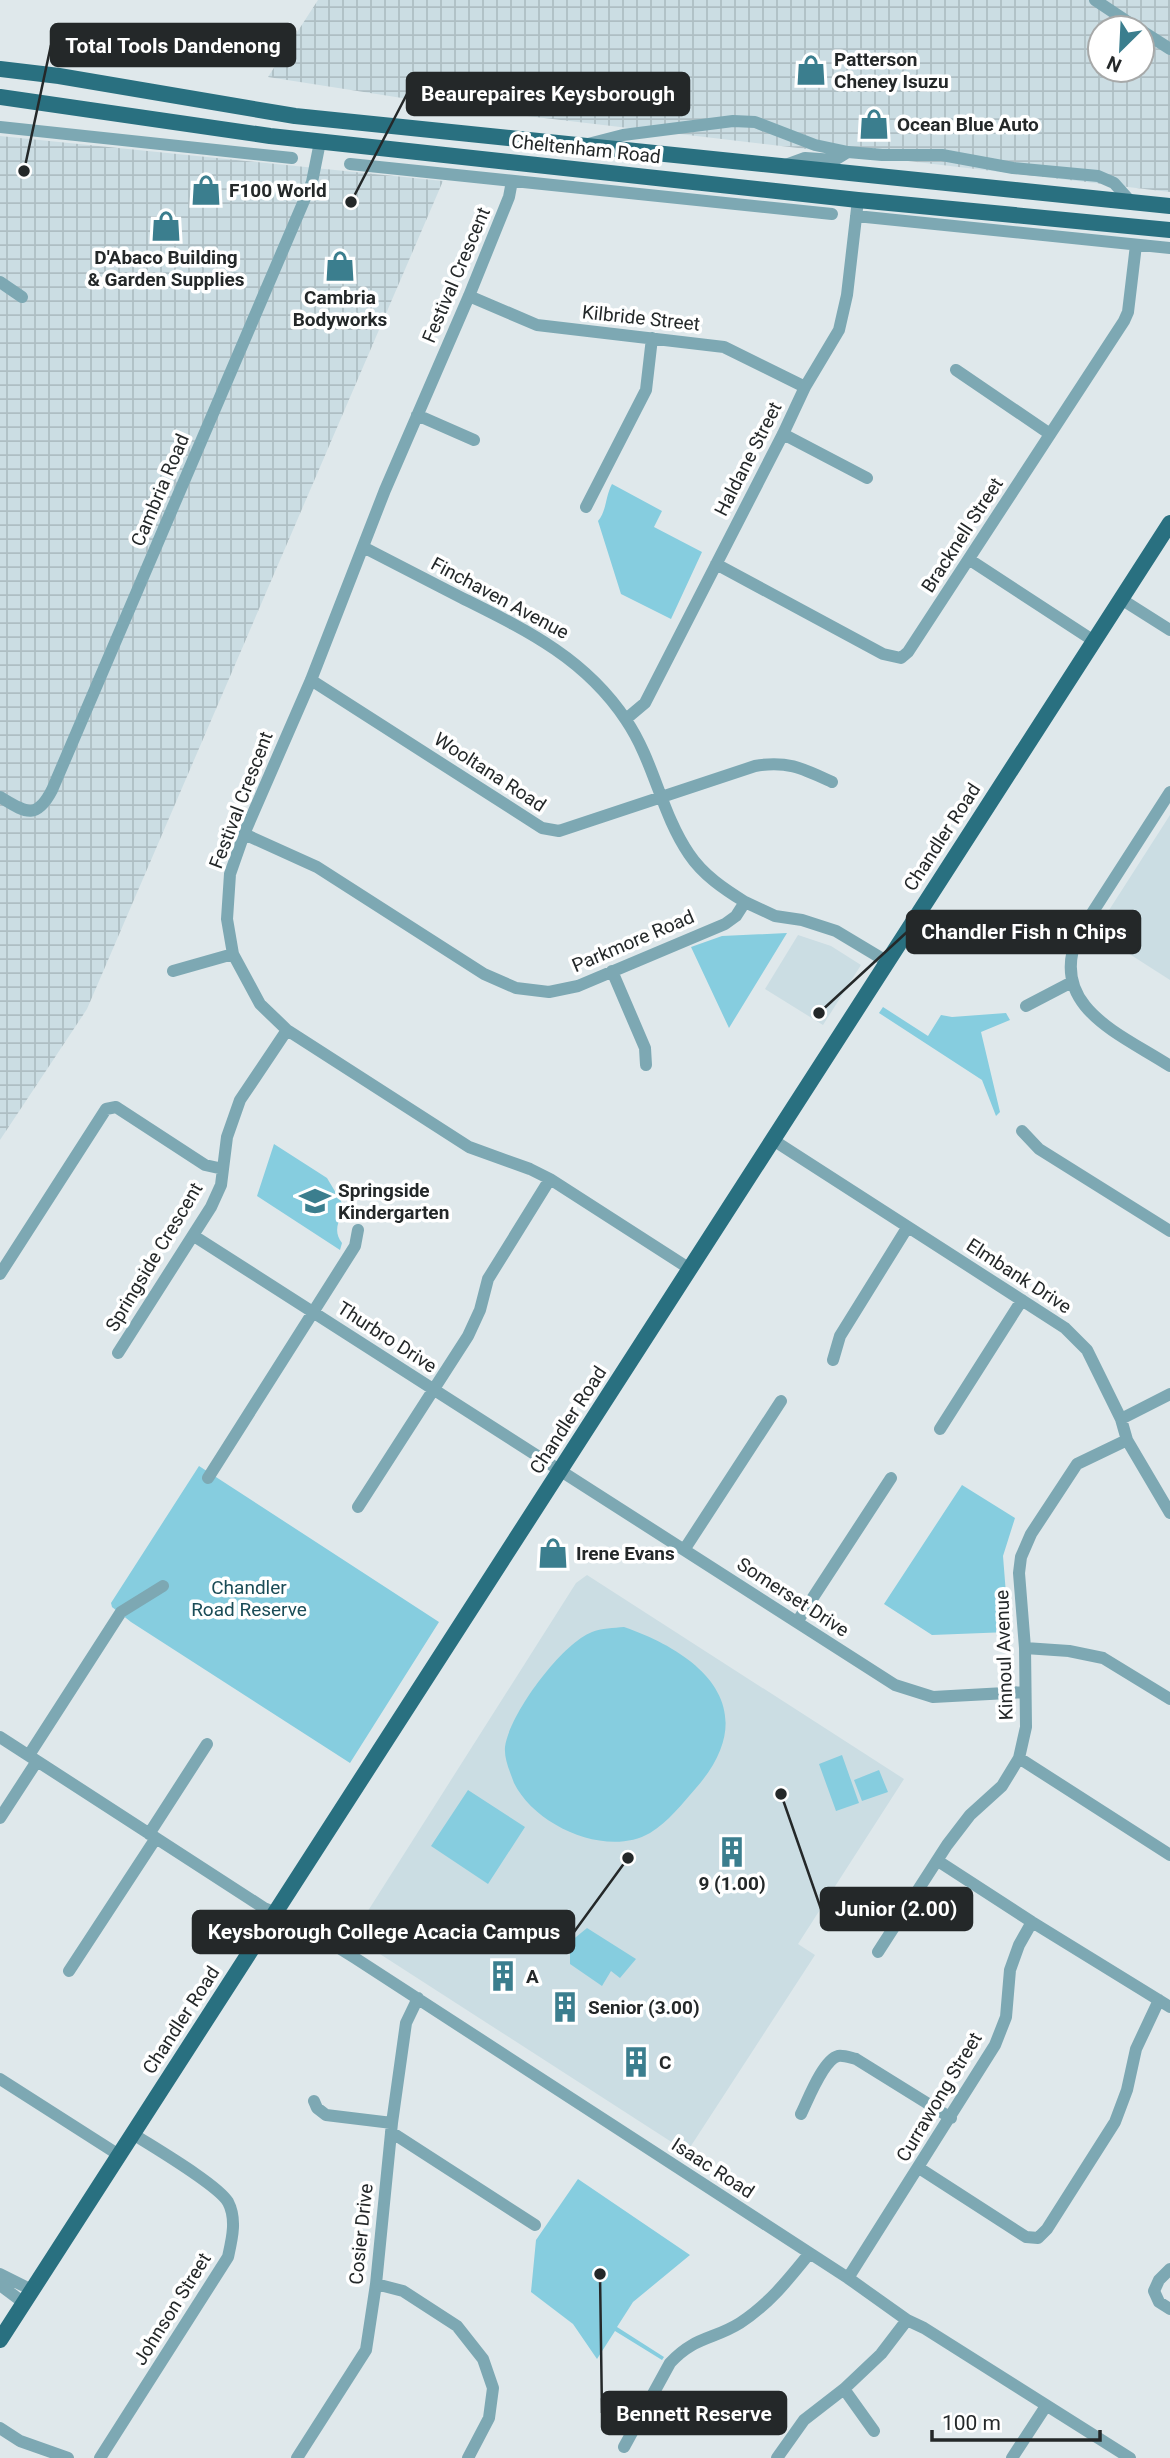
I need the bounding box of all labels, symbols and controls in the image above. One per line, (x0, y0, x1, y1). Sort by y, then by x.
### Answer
north arrow (1086, 14, 1156, 84)
callout: Total Tools Dandenong (51, 24, 295, 66)
text: Total Tools Dandenong (65, 34, 281, 58)
place label: Patterson Cheney Isuzu (834, 48, 949, 93)
text: N (1103, 51, 1125, 77)
shop icon: Patterson Cheney Isuzu (794, 53, 828, 87)
callout: Beaurepaires Keysborough (407, 73, 689, 115)
text: Beaurepaires Keysborough (421, 82, 675, 106)
shop icon: Ocean Blue Auto (857, 107, 891, 141)
place label: Ocean Blue Auto (897, 113, 1039, 136)
street label: Cheltenham Road (510, 130, 662, 168)
shop icon: F100 World (189, 173, 223, 207)
place label: F100 World (229, 179, 327, 202)
street label: Festival Crescent (417, 204, 495, 346)
shop icon: D'Abaco Building & Garden Supplies (149, 209, 183, 243)
place label: D'Abaco Building & Garden Supplies (87, 246, 245, 291)
shop icon: Cambria Bodyworks (323, 249, 357, 283)
place label: Cambria Bodyworks (293, 286, 388, 331)
street label: Kilbride Street (581, 300, 701, 336)
street label: Haldane Street (709, 398, 787, 520)
street label: Cambria Road (126, 430, 194, 550)
street label: Bracknell Street (916, 473, 1008, 597)
street label: Finchaven Avenue (427, 552, 573, 644)
street label: Wooltana Road (430, 727, 550, 817)
street label: Festival Crescent (204, 728, 278, 872)
street label: Chandler Road (899, 779, 985, 895)
street label: Parkmore Road (568, 905, 698, 977)
callout: Chandler Fish n Chips (907, 911, 1140, 953)
text: Chandler Fish n Chips (921, 920, 1127, 944)
street label: Springside Crescent (101, 1178, 207, 1336)
place label: Springside Kindergarten (338, 1179, 449, 1224)
school or university icon: Springside Kindergarten (298, 1184, 332, 1218)
street label: Elmbank Drive (962, 1234, 1076, 1318)
street label: Thurbro Drive (333, 1296, 441, 1378)
street label: Chandler Road (525, 1362, 611, 1478)
shop icon: Irene Evans (536, 1536, 570, 1570)
place label: Irene Evans (576, 1542, 675, 1565)
street label: Somerset Drive (733, 1552, 853, 1642)
park label: Chandler Road Reserve (191, 1576, 307, 1621)
street label: Kinnoul Avenue (990, 1589, 1018, 1721)
building icon: 9 (1.00) (715, 1835, 749, 1869)
place label: 9 (1.00) (698, 1872, 766, 1895)
callout: Junior (2.00) (821, 1888, 972, 1930)
text: Junior (2.00) (835, 1897, 957, 1921)
callout: Keysborough College Acacia Campus (193, 1911, 574, 1953)
text: Keysborough College Acacia Campus (208, 1920, 561, 1944)
building icon: A (486, 1959, 520, 1993)
street label: Chandler Road (138, 1962, 224, 2078)
place label: A (526, 1965, 539, 1988)
building icon: Senior (3.00) (548, 1990, 582, 2024)
place label: Senior (3.00) (588, 1996, 700, 2019)
street label: Currawong Street (891, 2028, 987, 2166)
building icon: C (619, 2045, 653, 2079)
place label: C (659, 2051, 671, 2074)
street label: Isaac Road (667, 2133, 759, 2203)
street label: Cosier Drive (344, 2182, 378, 2286)
street label: Johnson Street (128, 2249, 216, 2369)
callout: Bennett Reserve (602, 2392, 786, 2434)
scale bar (932, 2398, 1100, 2442)
text: Bennett Reserve (616, 2402, 772, 2426)
text: 100 m (942, 2411, 1001, 2435)

